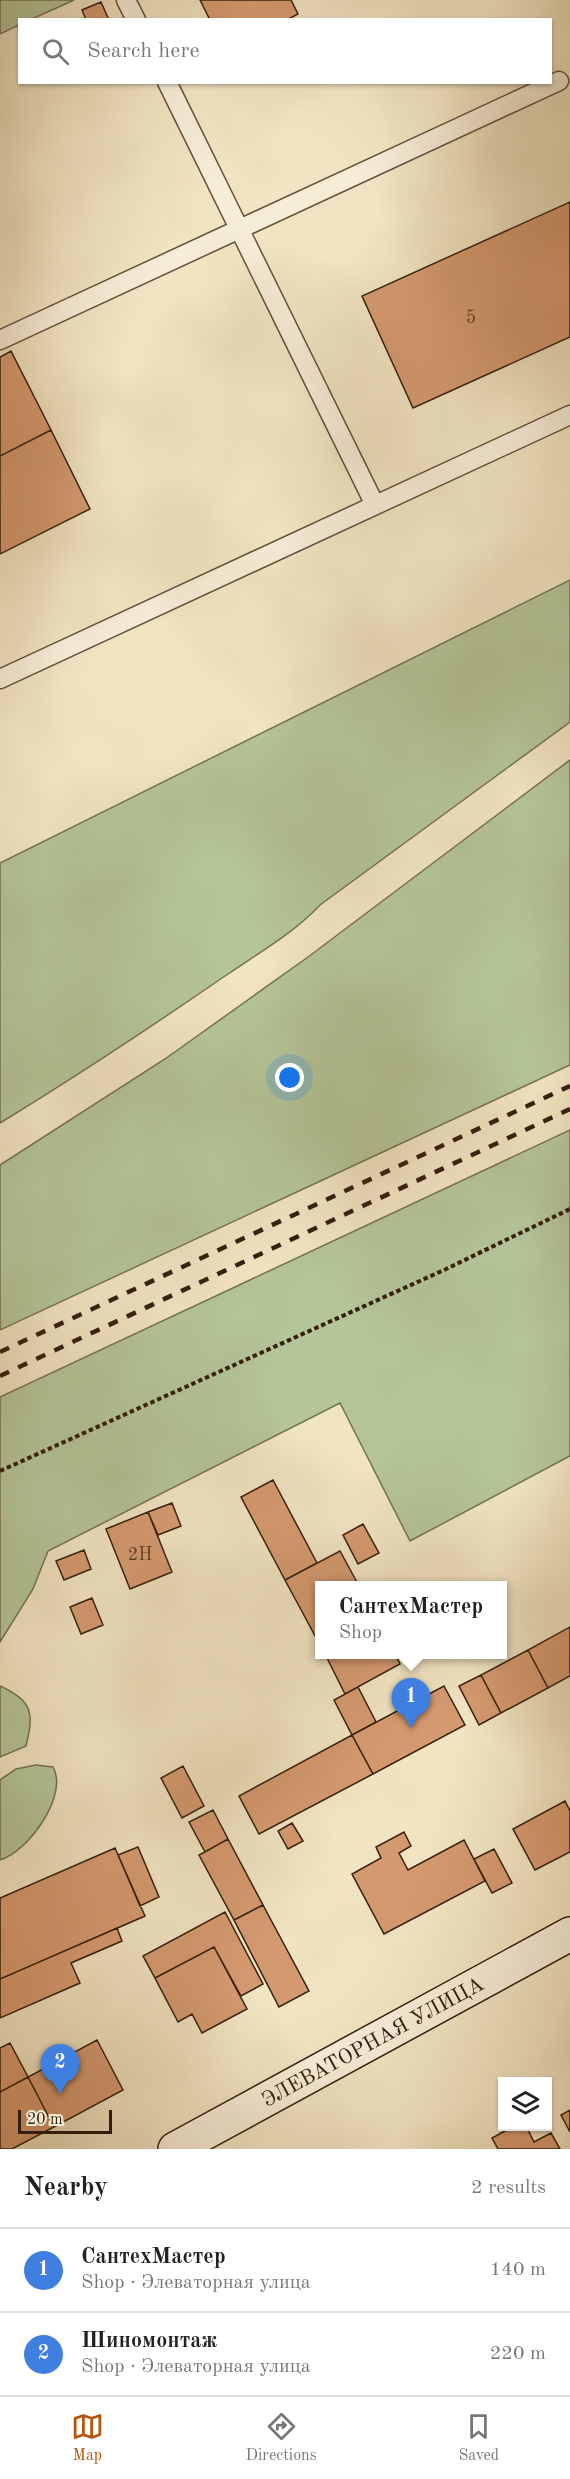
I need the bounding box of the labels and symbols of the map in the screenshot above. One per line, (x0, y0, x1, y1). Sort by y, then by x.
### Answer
house number: 5 (466, 309, 476, 327)
your location (275, 1063, 304, 1092)
house number: 2Н (128, 1546, 152, 1564)
pin: 1 (392, 1678, 430, 1728)
street label: ЭЛЕВАТОРНАЯ УЛИЦА (259, 1974, 488, 2112)
pin: 2 (40, 2044, 80, 2094)
scale bar (18, 2107, 112, 2134)

